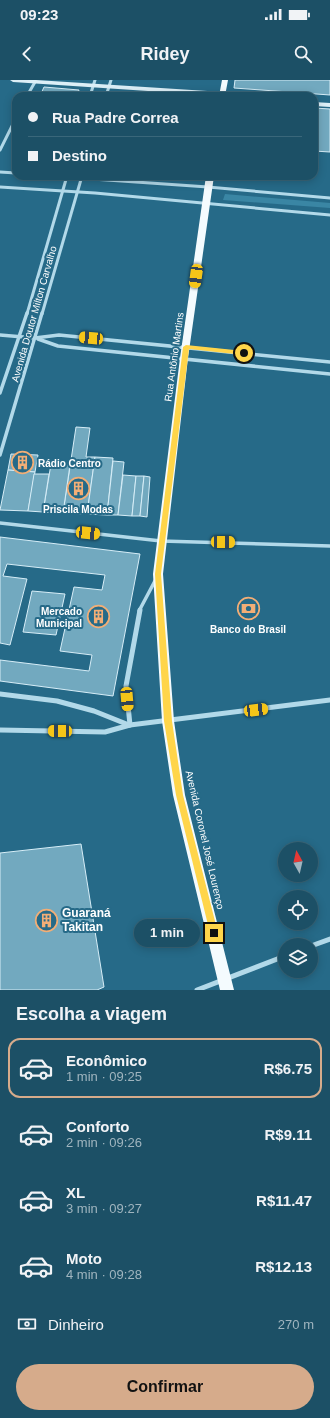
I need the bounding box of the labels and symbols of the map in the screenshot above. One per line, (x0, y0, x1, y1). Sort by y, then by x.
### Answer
street label: Avenida Doutor Milton Carvalho (9, 244, 59, 383)
car (188, 263, 204, 289)
street label: Rua Antônio Martins (162, 312, 186, 402)
car (79, 331, 103, 345)
route start (235, 344, 253, 362)
building icon: Rádio Centro (10, 450, 36, 476)
place label: Rádio Centro (38, 458, 101, 469)
building icon: Priscila Modas (65, 476, 91, 502)
place label: Priscila Modas (43, 504, 113, 515)
car (75, 526, 101, 540)
car (211, 536, 235, 548)
bank icon: Banco do Brasil (235, 596, 261, 622)
building icon: Mercado Municipal (85, 604, 111, 630)
place label: Mercado Municipal (36, 606, 82, 629)
place label: Banco do Brasil (210, 624, 286, 635)
car (120, 687, 134, 711)
car (243, 703, 269, 717)
car (48, 725, 72, 737)
street label: Avenida Coronel José Lourenço (184, 770, 226, 911)
north arrow (278, 842, 318, 882)
place label: Guaraná Takitan (62, 906, 111, 934)
building icon: Guaraná Takitan (34, 907, 60, 933)
callout: 1 min (134, 919, 200, 947)
route end (205, 924, 223, 942)

